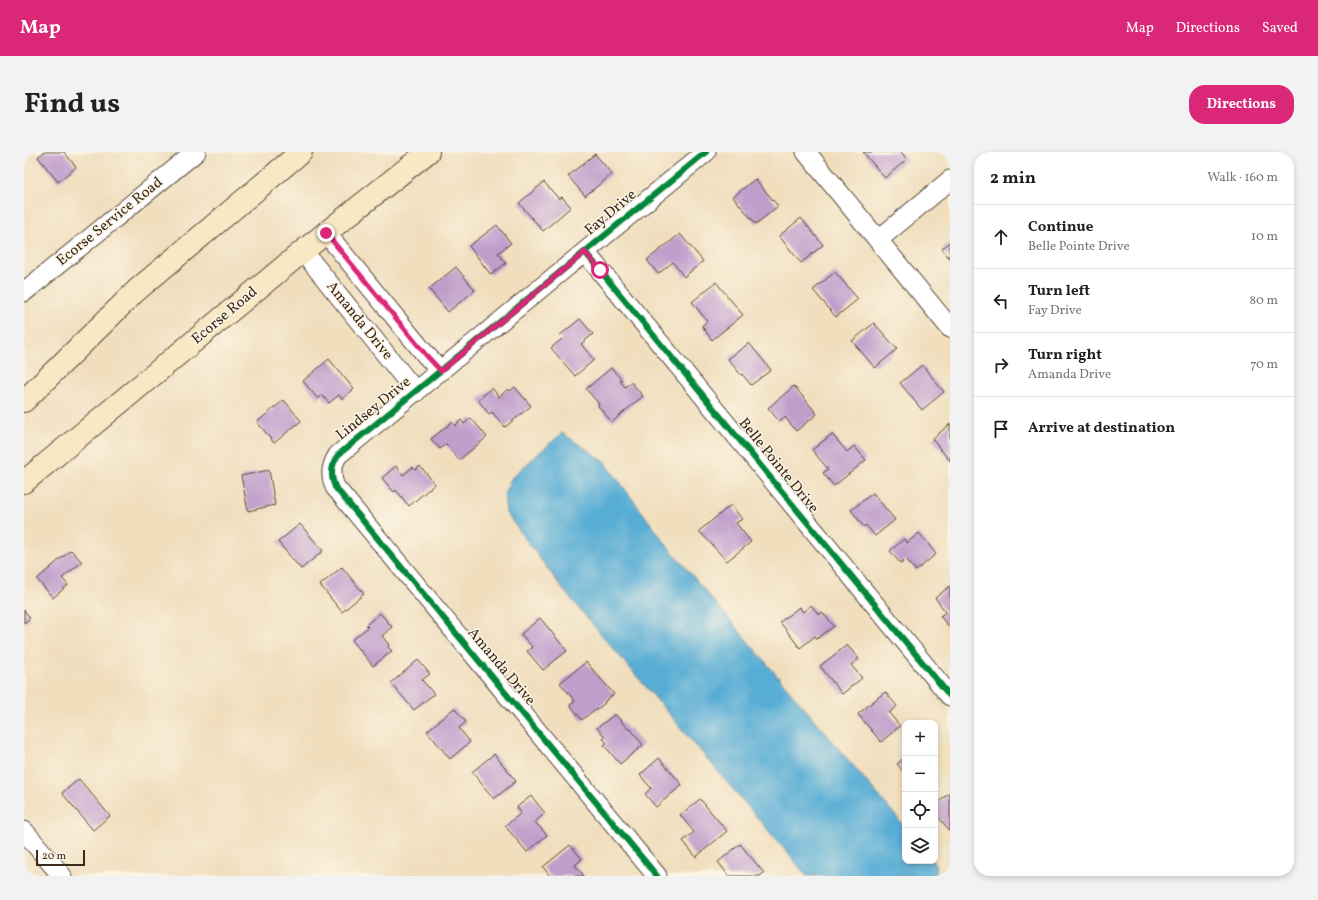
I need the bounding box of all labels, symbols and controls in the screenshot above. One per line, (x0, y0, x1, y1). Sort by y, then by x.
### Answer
text: Map (20, 15, 61, 41)
text: Map (1126, 19, 1154, 38)
text: Directions (1176, 19, 1240, 38)
text: Saved (1262, 19, 1298, 38)
text: Find us (24, 85, 120, 124)
button: Directions (1189, 85, 1294, 124)
text: 2 min (990, 167, 1036, 190)
text: Walk · 160 m (1207, 169, 1278, 187)
street label: Ecorse Service Road (52, 173, 168, 271)
street label: Fay Drive (581, 185, 641, 241)
text: Continue (1028, 217, 1093, 238)
route end (317, 224, 335, 242)
icon: ahead (990, 226, 1012, 248)
text: 10 m (1251, 228, 1278, 246)
text: Belle Pointe Drive (1028, 238, 1130, 256)
route start (591, 261, 609, 279)
street label: Amanda Drive (321, 277, 397, 365)
text: Turn left (1028, 281, 1090, 302)
street label: Ecorse Road (187, 282, 263, 350)
icon: left (990, 290, 1012, 312)
text: 80 m (1249, 292, 1278, 310)
text: Fay Drive (1028, 302, 1082, 320)
text: Turn right (1028, 345, 1102, 366)
icon: right (990, 354, 1012, 376)
text: 70 m (1250, 356, 1278, 374)
text: Amanda Drive (1028, 366, 1111, 384)
street label: Lindsey Drive (332, 372, 416, 446)
street label: Belle Pointe Drive (733, 414, 823, 518)
icon: arrive (990, 418, 1012, 440)
text: Arrive at destination (1028, 418, 1175, 439)
street label: Amanda Drive (462, 624, 540, 710)
map controls (902, 720, 938, 864)
button: + (902, 720, 938, 756)
button: − (902, 756, 938, 792)
button: locate (902, 792, 938, 828)
button: layers (902, 828, 938, 864)
scale bar (36, 848, 85, 867)
text: 20 m (42, 849, 66, 864)

